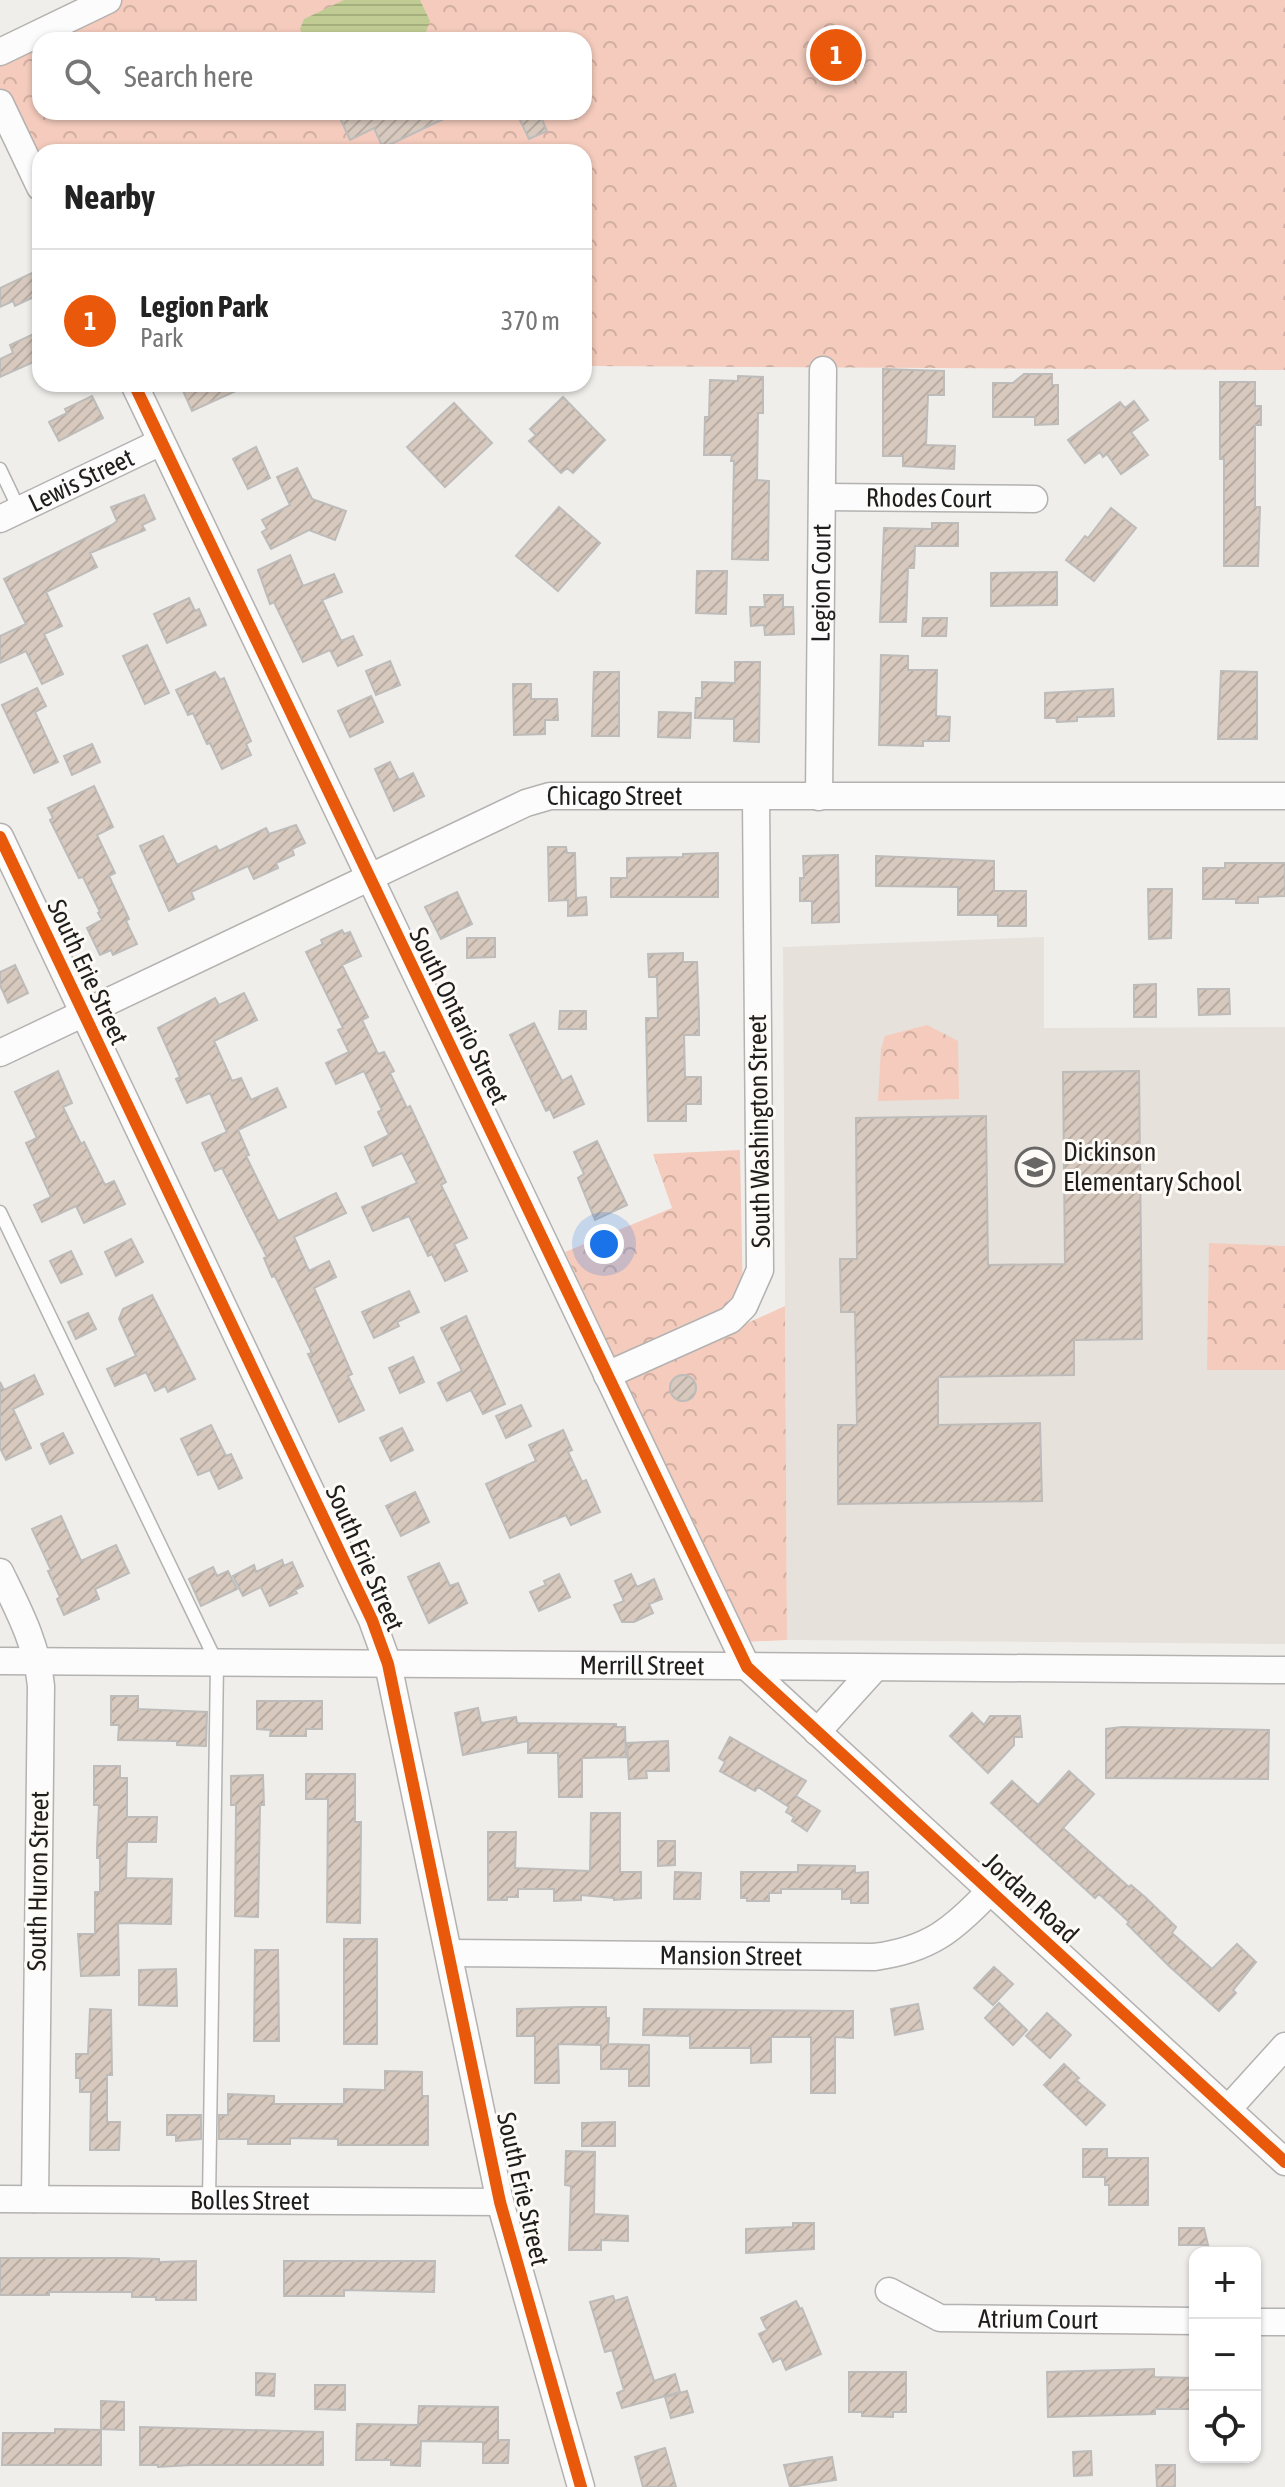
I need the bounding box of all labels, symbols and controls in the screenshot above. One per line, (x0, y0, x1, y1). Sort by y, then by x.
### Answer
pin: 1 (810, 25, 862, 85)
search box (32, 32, 592, 120)
icon: search (60, 54, 104, 98)
text: Search here (124, 59, 253, 93)
text: Nearby (64, 177, 155, 216)
text: Legion Park (140, 289, 268, 323)
text: 1 (84, 306, 96, 336)
text: 370 m (501, 306, 560, 336)
text: Park (140, 323, 183, 353)
street label: Lewis Street (24, 442, 139, 518)
street label: Rhodes Court (866, 482, 992, 514)
street label: Legion Court (805, 523, 837, 643)
street label: Chicago Street (547, 781, 682, 811)
street label: South Erie Street (41, 895, 135, 1049)
street label: South Ontario Street (403, 923, 515, 1109)
street label: South Washington Street (742, 1014, 776, 1248)
place label: Dickinson Elementary School (1063, 1137, 1242, 1197)
school or university icon: Dickinson Elementary School (1014, 1146, 1056, 1188)
your location (584, 1224, 624, 1264)
street label: South Erie Street (319, 1480, 411, 1636)
street label: Merrill Street (579, 1650, 705, 1681)
street label: South Huron Street (21, 1791, 55, 1971)
street label: Jordan Road (977, 1847, 1085, 1949)
street label: Mansion Street (659, 1940, 803, 1971)
street label: South Erie Street (491, 2109, 555, 2269)
street label: Bolles Street (190, 2185, 310, 2216)
map controls (1189, 2247, 1261, 2463)
button: + (1189, 2247, 1261, 2319)
street label: Atrium Court (978, 2303, 1099, 2335)
button: − (1189, 2319, 1261, 2391)
button: locate (1189, 2391, 1261, 2463)

